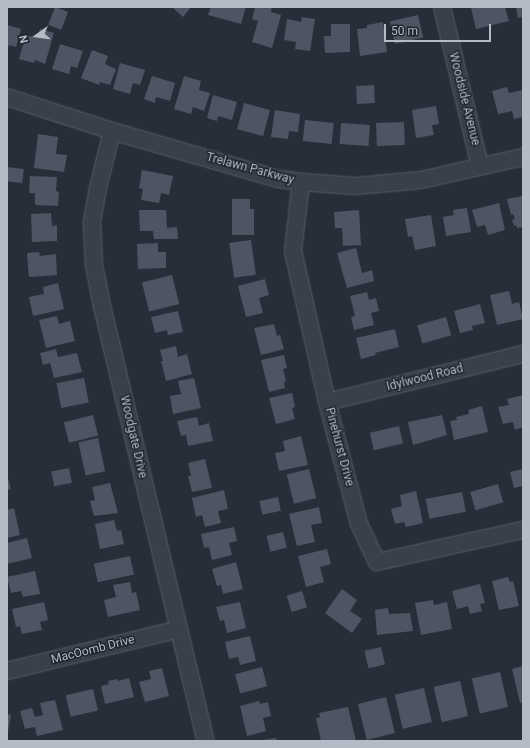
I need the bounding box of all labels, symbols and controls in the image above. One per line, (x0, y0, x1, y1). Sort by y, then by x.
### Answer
north arrow (16, 16, 56, 56)
scale bar (386, 16, 493, 42)
text: 50 m (391, 24, 418, 38)
text: N (17, 34, 31, 44)
street label: Woodside Avenue (445, 51, 483, 147)
street label: Trelawn Parkway (204, 150, 296, 188)
street label: Idylwood Road (385, 362, 465, 394)
street label: Woodgate Drive (116, 394, 150, 480)
street label: Pinehurst Drive (322, 406, 356, 488)
street label: MacOomb Drive (50, 633, 136, 667)

